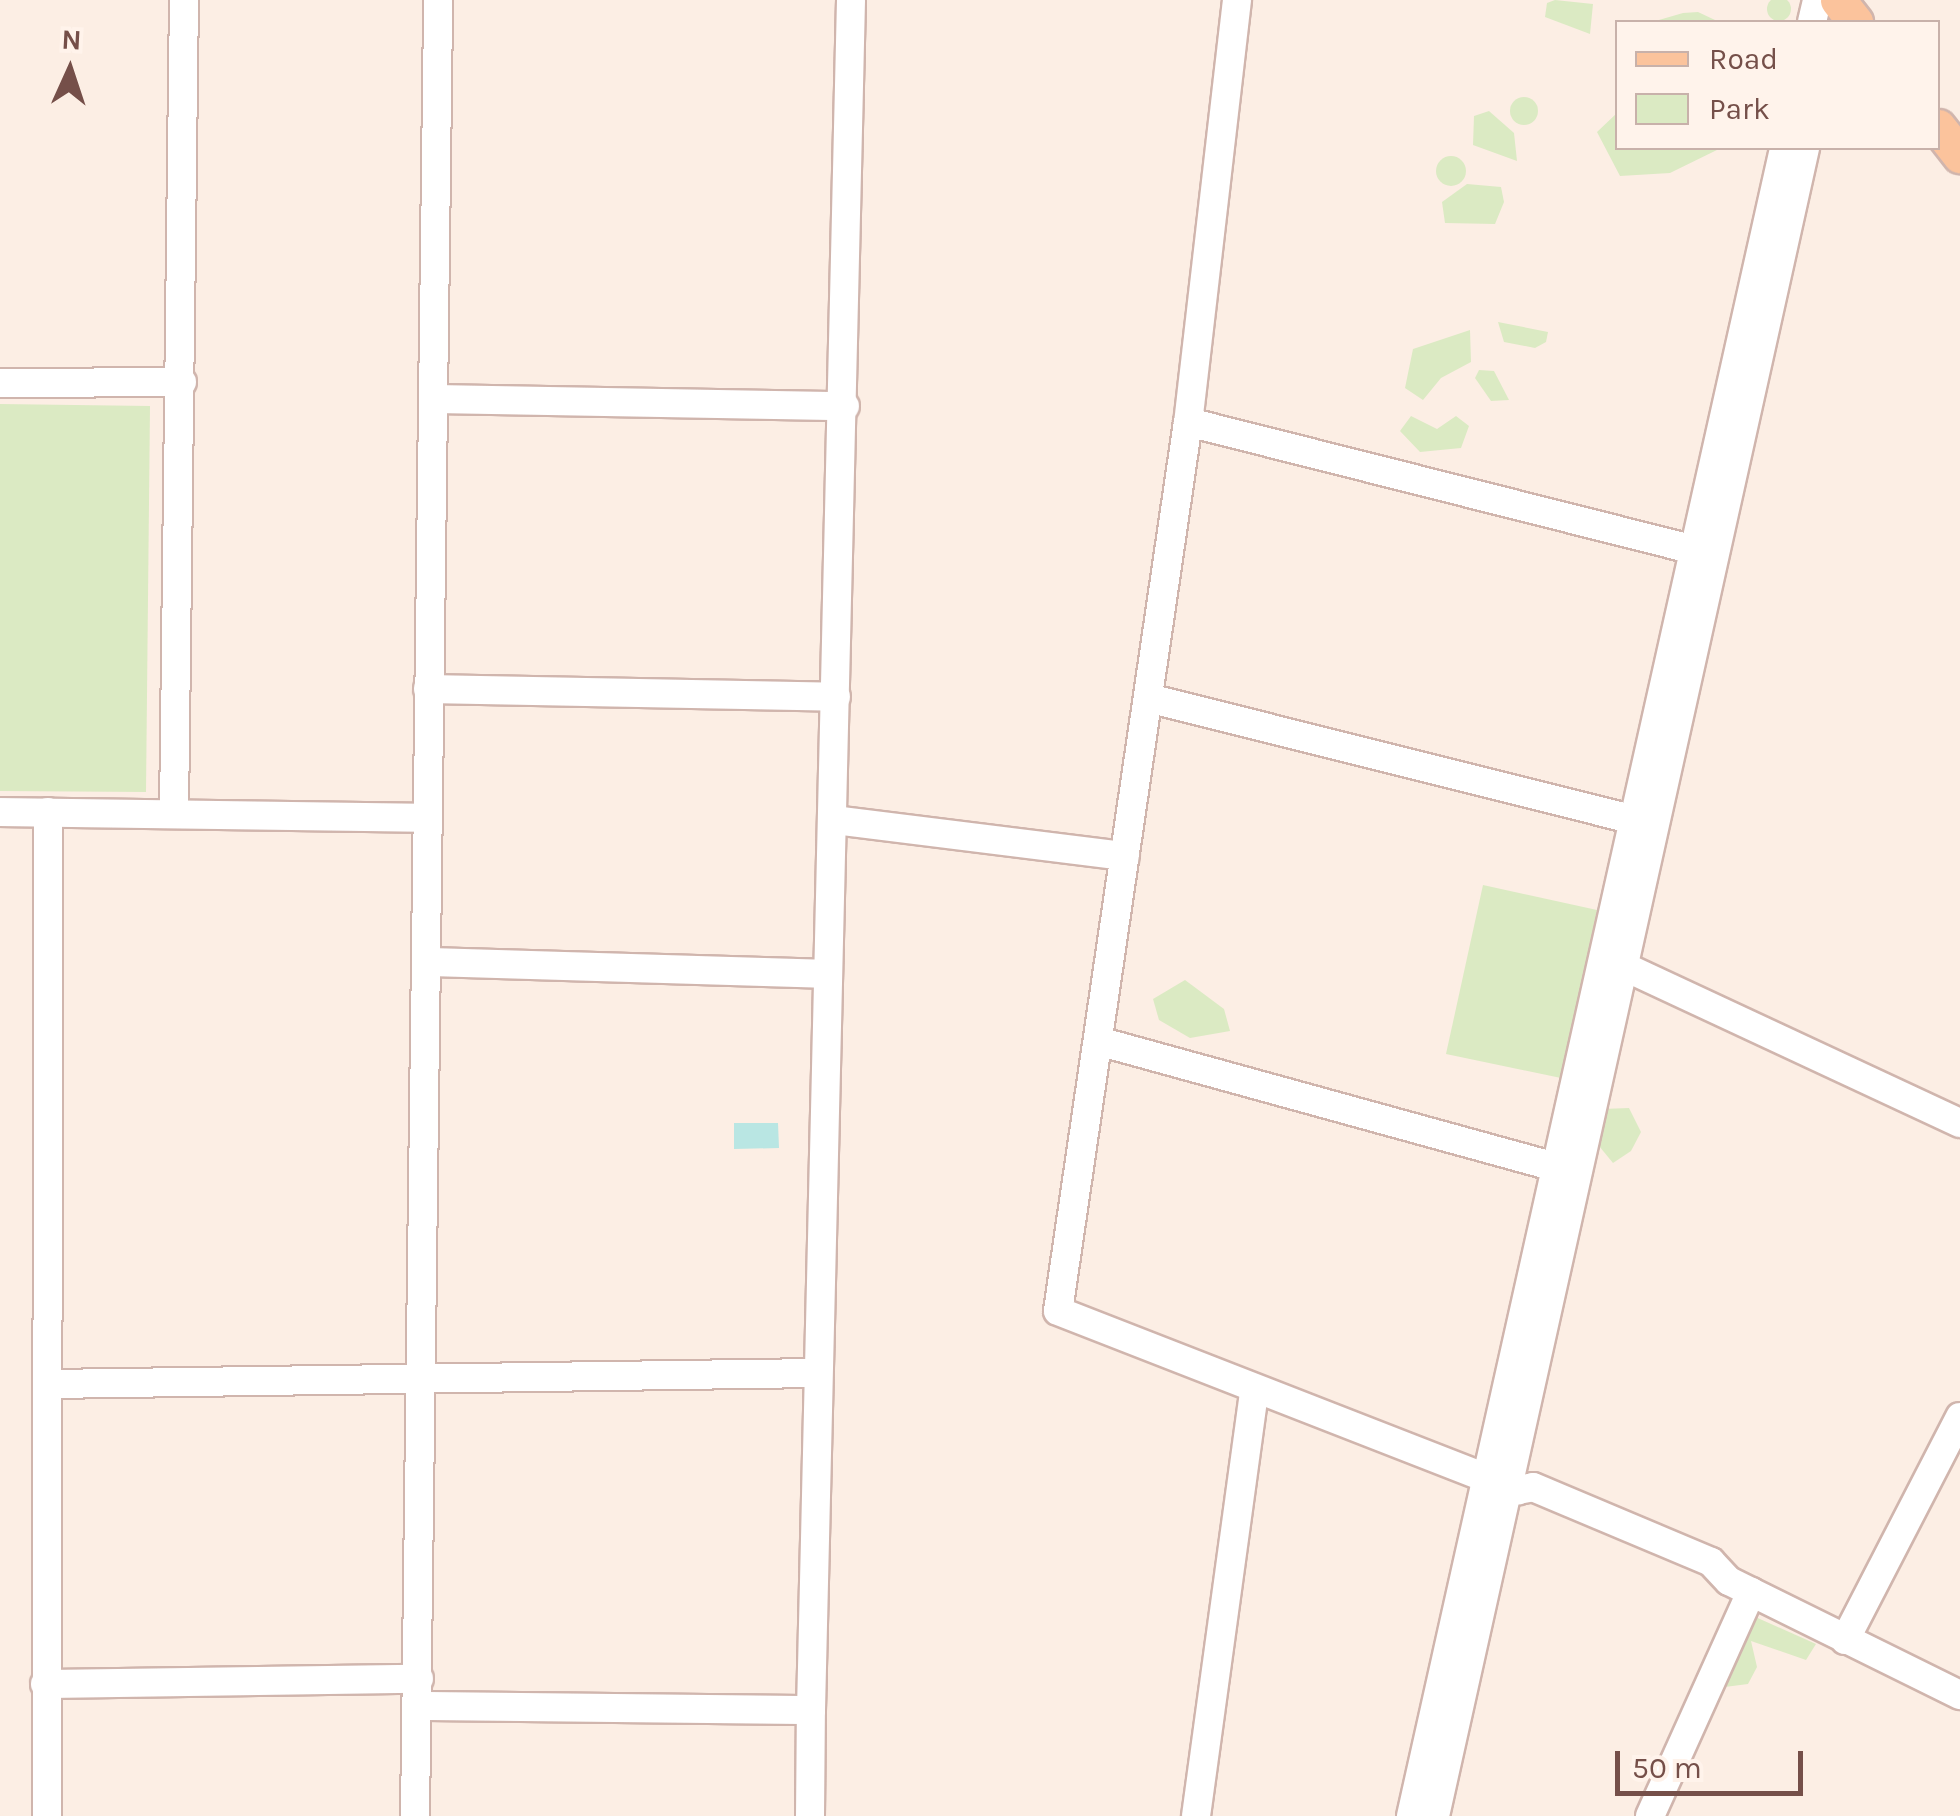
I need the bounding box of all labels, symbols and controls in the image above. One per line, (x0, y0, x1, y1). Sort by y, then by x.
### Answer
north arrow (20, 20, 120, 120)
legend (1615, 20, 1940, 150)
text: N (61, 23, 82, 57)
text: Road (1709, 41, 1778, 77)
text: Park (1709, 91, 1770, 127)
scale bar (1620, 1731, 1808, 1793)
text: 50 m (1632, 1750, 1702, 1786)

